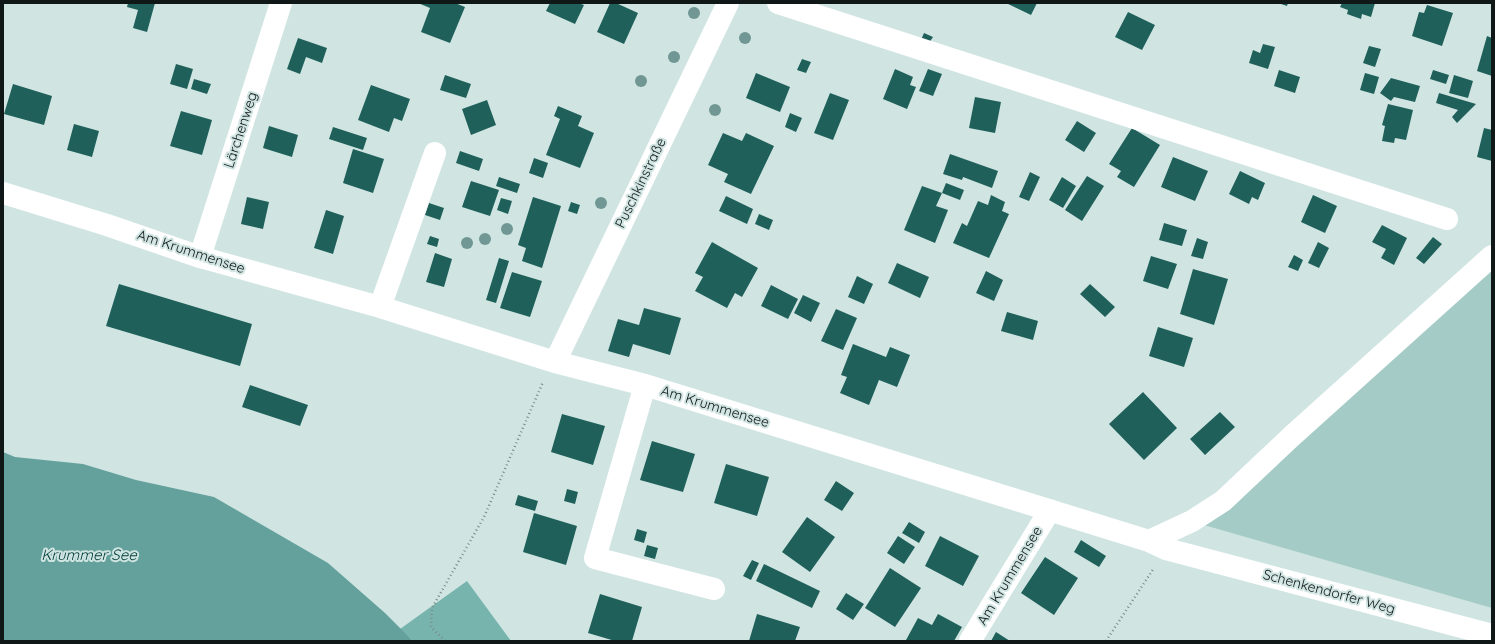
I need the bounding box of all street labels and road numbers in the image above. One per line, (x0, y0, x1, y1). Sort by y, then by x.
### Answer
street label: Lärchenweg (221, 90, 261, 170)
street label: Puschkinstraße (612, 135, 670, 231)
street label: Am Krummensee (135, 227, 247, 277)
street label: Am Krummensee (659, 383, 771, 431)
street label: Am Krummensee (974, 524, 1046, 628)
street label: Schenkendorfer Weg (1261, 566, 1397, 618)

